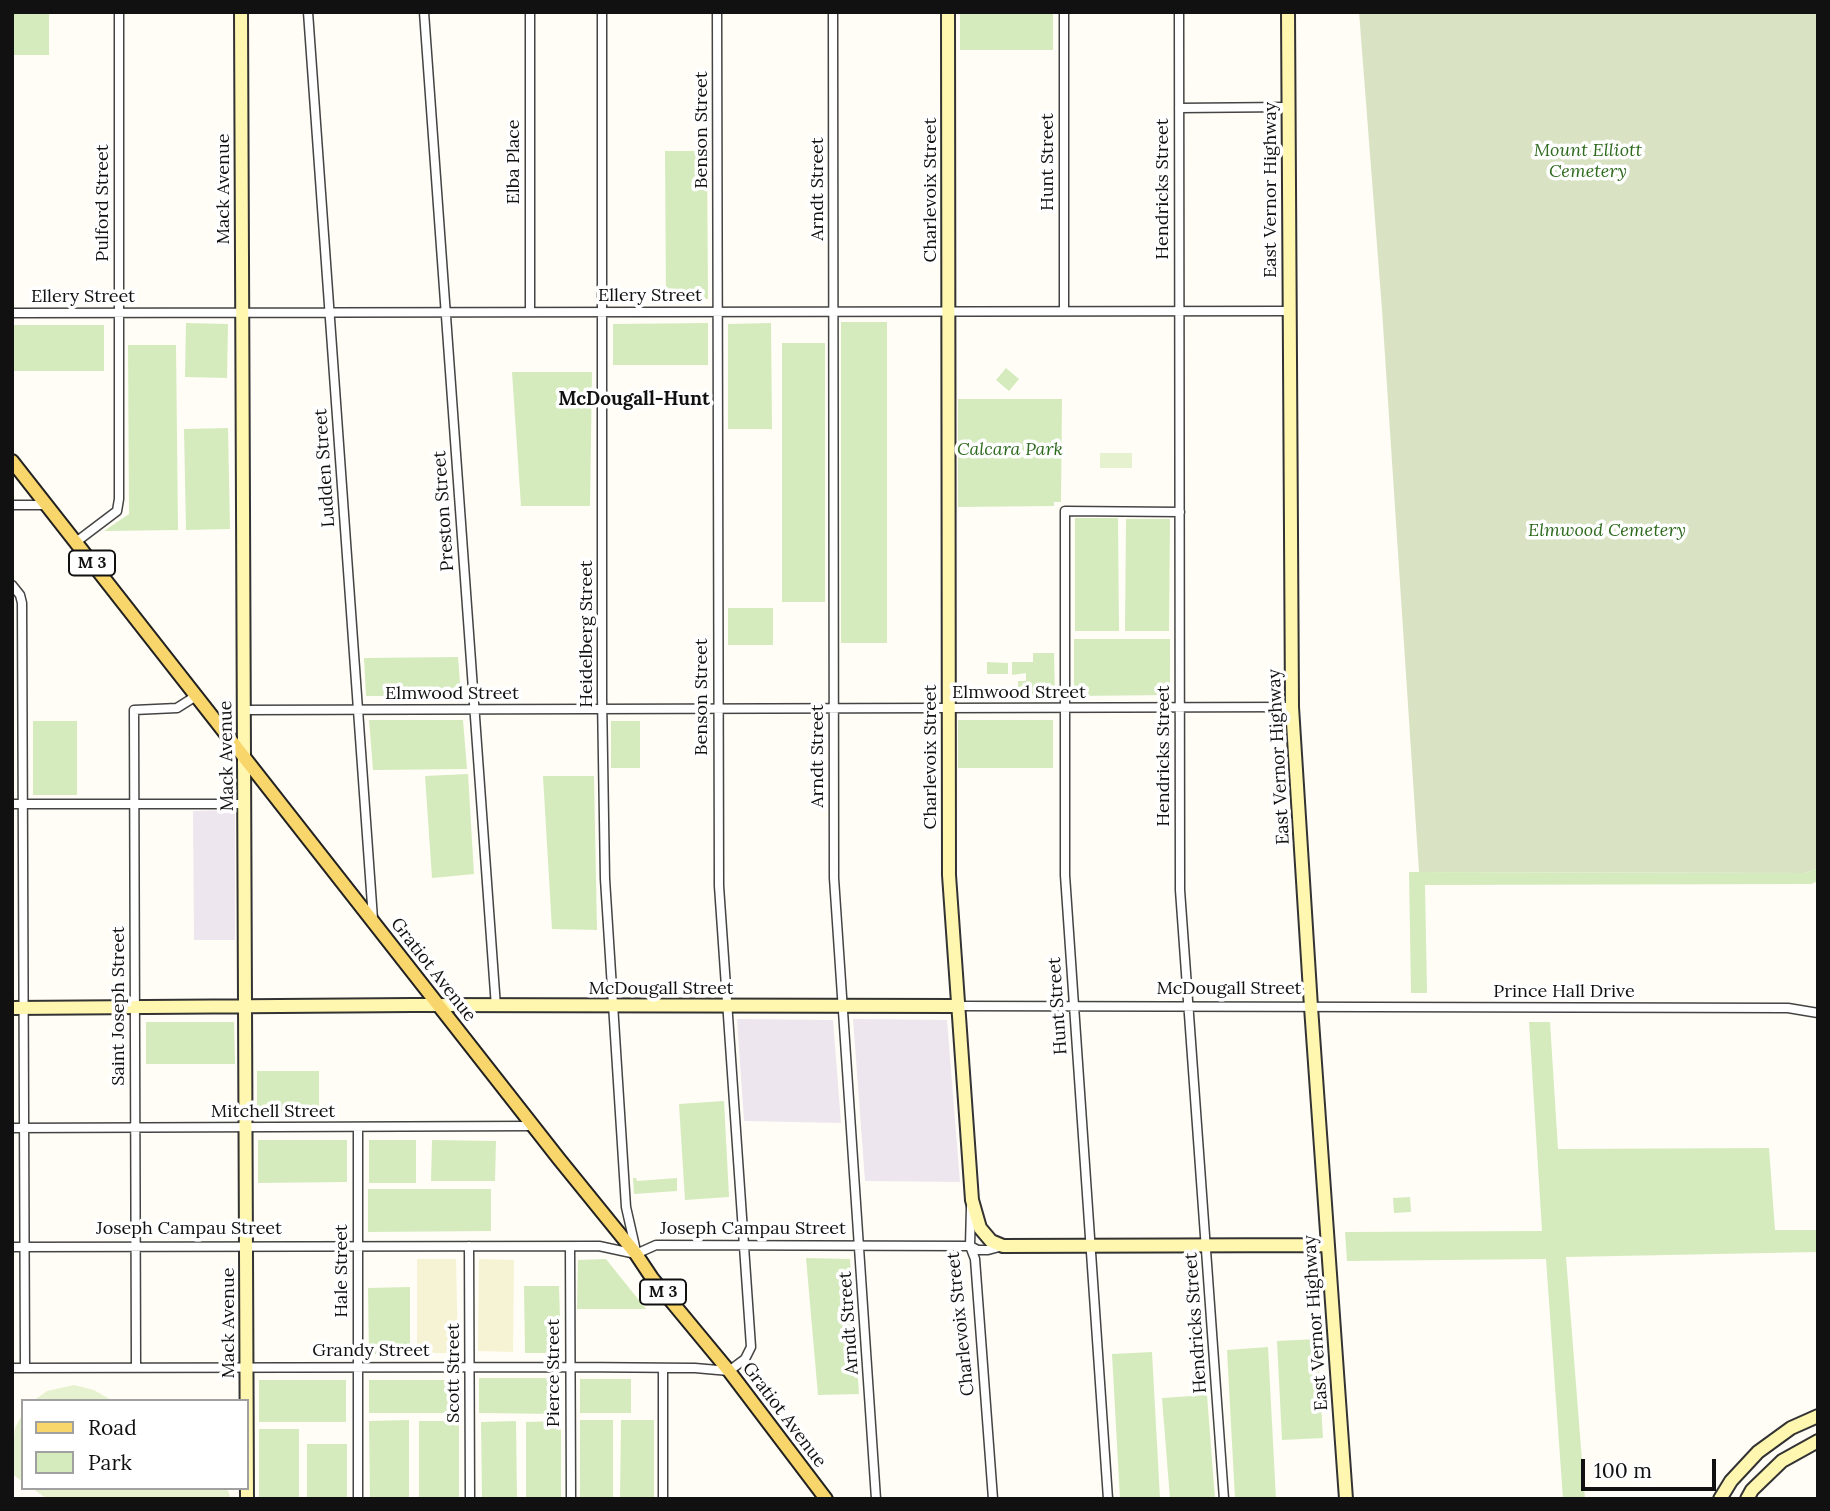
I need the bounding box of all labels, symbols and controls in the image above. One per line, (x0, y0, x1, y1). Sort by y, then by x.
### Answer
street label: Benson Street (691, 71, 713, 189)
street label: East Vernor Highway (1260, 102, 1282, 278)
street label: Hunt Street (1037, 113, 1059, 211)
street label: Charlevoix Street (920, 118, 942, 262)
street label: Hendricks Street (1152, 118, 1174, 260)
street label: Elba Place (503, 120, 525, 204)
street label: Mack Avenue (213, 134, 235, 244)
street label: Arndt Street (807, 137, 829, 241)
park label: Mount Elliott Cemetery (1534, 140, 1642, 182)
street label: Pulford Street (92, 144, 114, 262)
street label: Ellery Street (598, 285, 702, 307)
street label: Ellery Street (31, 286, 135, 308)
district label: McDougall-Hunt (558, 389, 710, 411)
street label: Ludden Street (310, 408, 340, 528)
park label: Calcara Park (957, 439, 1063, 461)
street label: Preston Street (429, 450, 459, 572)
park label: Elmwood Cemetery (1528, 520, 1686, 542)
road number: M 3 (69, 550, 115, 576)
street label: Heidelberg Street (576, 560, 598, 708)
street label: Benson Street (691, 638, 713, 756)
street label: East Vernor Highway (1264, 669, 1294, 845)
street label: Elmwood Street (952, 682, 1086, 704)
street label: Elmwood Street (385, 683, 519, 705)
street label: Charlevoix Street (920, 685, 942, 829)
street label: Hendricks Street (1153, 685, 1175, 827)
street label: Mack Avenue (215, 700, 239, 812)
street label: Arndt Street (807, 704, 829, 808)
street label: Gratiot Avenue (386, 914, 480, 1026)
street label: Saint Joseph Street (108, 926, 130, 1086)
street label: Hunt Street (1044, 956, 1072, 1056)
street label: McDougall Street (588, 978, 734, 1000)
street label: McDougall Street (1156, 978, 1302, 1000)
street label: Prince Hall Drive (1493, 981, 1635, 1003)
street label: Mitchell Street (211, 1101, 335, 1123)
street label: Joseph Campau Street (96, 1218, 282, 1240)
street label: Joseph Campau Street (660, 1218, 846, 1240)
street label: Hale Street (331, 1224, 353, 1318)
street label: East Vernor Highway (1299, 1234, 1333, 1412)
street label: Charlevoix Street (943, 1251, 979, 1397)
street label: Hendricks Street (1180, 1252, 1212, 1394)
street label: Mack Avenue (218, 1268, 240, 1378)
street label: Arndt Street (835, 1271, 863, 1375)
road number: M 3 (640, 1280, 686, 1304)
street label: Pierce Street (543, 1319, 565, 1427)
street label: Scott Street (443, 1323, 465, 1423)
street label: Grandy Street (312, 1340, 430, 1362)
street label: Gratiot Avenue (737, 1358, 831, 1472)
legend (21, 1399, 248, 1490)
text: Road (88, 1414, 137, 1441)
scale bar (1585, 1444, 1720, 1488)
text: Park (88, 1449, 132, 1476)
text: 100 m (1594, 1457, 1652, 1484)

